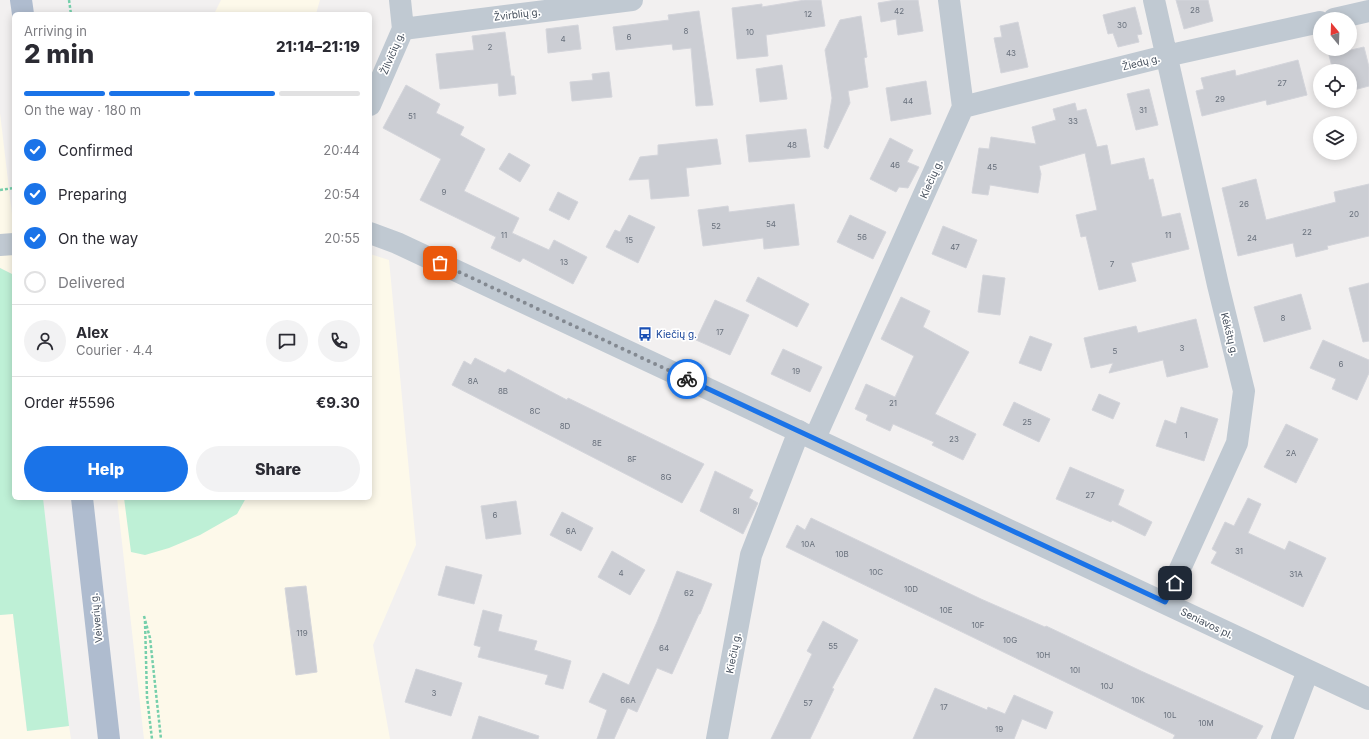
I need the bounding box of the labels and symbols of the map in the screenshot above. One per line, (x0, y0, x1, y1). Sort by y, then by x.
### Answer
street label: Žvirblių g. (493, 4, 541, 23)
house number: 28 (1190, 5, 1200, 15)
house number: 42 (894, 6, 904, 16)
house number: 12 (804, 9, 812, 19)
north arrow (1313, 12, 1357, 56)
house number: 30 (1117, 20, 1127, 30)
house number: 8 (684, 26, 689, 36)
house number: 10 (746, 27, 754, 37)
street label: Žilvičių g. (377, 29, 406, 76)
house number: 6 (627, 32, 632, 42)
house number: 4 (560, 34, 566, 44)
house number: 2 (488, 42, 493, 52)
house number: 43 (1006, 48, 1016, 58)
street label: Žiedų g. (1121, 51, 1161, 72)
house number: 27 (1277, 78, 1287, 88)
house number: 29 (1215, 94, 1225, 104)
house number: 44 (903, 96, 913, 106)
house number: 31 (1139, 105, 1147, 115)
house number: 51 (408, 111, 416, 121)
house number: 33 (1068, 116, 1078, 126)
house number: 48 (787, 140, 797, 150)
street label: Kiečių g. (917, 158, 945, 200)
house number: 46 (890, 160, 900, 170)
house number: 45 (987, 162, 997, 172)
house number: 9 (442, 187, 447, 197)
house number: 26 (1239, 199, 1249, 209)
house number: 20 (1349, 209, 1359, 219)
house number: 54 (766, 219, 776, 229)
house number: 52 (711, 221, 721, 231)
house number: 22 (1302, 227, 1312, 237)
house number: 11 (501, 230, 507, 240)
house number: 11 (1165, 230, 1171, 240)
house number: 56 (857, 232, 867, 242)
house number: 24 (1247, 233, 1257, 243)
house number: 15 (625, 235, 633, 245)
house number: 47 (950, 242, 960, 252)
pin (423, 246, 457, 280)
house number: 13 (560, 257, 568, 267)
house number: 7 (1110, 259, 1115, 269)
street label: Kėkštų g. (1219, 311, 1241, 357)
house number: 8 (1281, 313, 1286, 323)
bus stop icon: Kiečių g. (637, 326, 653, 342)
house number: 17 (716, 327, 724, 337)
place label: Kiečių g. (656, 328, 697, 340)
house number: 3 (1180, 343, 1185, 353)
house number: 5 (1113, 346, 1118, 356)
courier (667, 359, 707, 399)
house number: 6 (1339, 359, 1344, 369)
house number: 19 (792, 366, 800, 376)
house number: 8A (468, 376, 479, 386)
house number: 8B (498, 386, 508, 396)
house number: 21 (889, 398, 897, 408)
house number: 8C (530, 406, 541, 416)
house number: 25 (1022, 417, 1032, 427)
house number: 8D (560, 421, 571, 431)
house number: 1 (1184, 430, 1188, 440)
house number: 23 (949, 434, 959, 444)
house number: 8E (592, 438, 602, 448)
house number: 2A (1286, 448, 1297, 458)
house number: 8F (627, 454, 637, 464)
house number: 8G (661, 472, 671, 482)
house number: 27 (1085, 490, 1095, 500)
house number: 8I (732, 506, 740, 516)
house number: 6 (493, 510, 498, 520)
house number: 6A (566, 526, 577, 536)
house number: 10A (801, 539, 815, 549)
house number: 31 (1235, 546, 1243, 556)
house number: 10B (835, 549, 849, 559)
pin (1158, 566, 1192, 600)
house number: 10C (869, 567, 883, 577)
house number: 4 (618, 568, 624, 578)
house number: 31A (1289, 569, 1303, 579)
house number: 10D (904, 584, 918, 594)
house number: 62 (684, 588, 694, 598)
street label: Veiverių g. (87, 592, 105, 643)
house number: 10E (939, 605, 953, 615)
street label: Seniavos pl. (1179, 605, 1235, 641)
house number: 10F (971, 620, 985, 630)
house number: 119 (296, 628, 308, 638)
street label: Kiečių g. (723, 632, 743, 674)
house number: 10G (1003, 635, 1017, 645)
house number: 55 (828, 641, 838, 651)
house number: 64 (659, 643, 669, 653)
house number: 10H (1036, 650, 1050, 660)
house number: 10I (1070, 665, 1080, 675)
house number: 10J (1101, 681, 1113, 691)
house number: 3 (432, 688, 437, 698)
house number: 66A (620, 695, 636, 705)
house number: 10K (1131, 695, 1145, 705)
house number: 57 (803, 698, 813, 708)
house number: 17 (940, 702, 948, 712)
house number: 10L (1164, 710, 1177, 720)
house number: 10M (1198, 718, 1214, 728)
house number: 19 (995, 724, 1003, 734)

